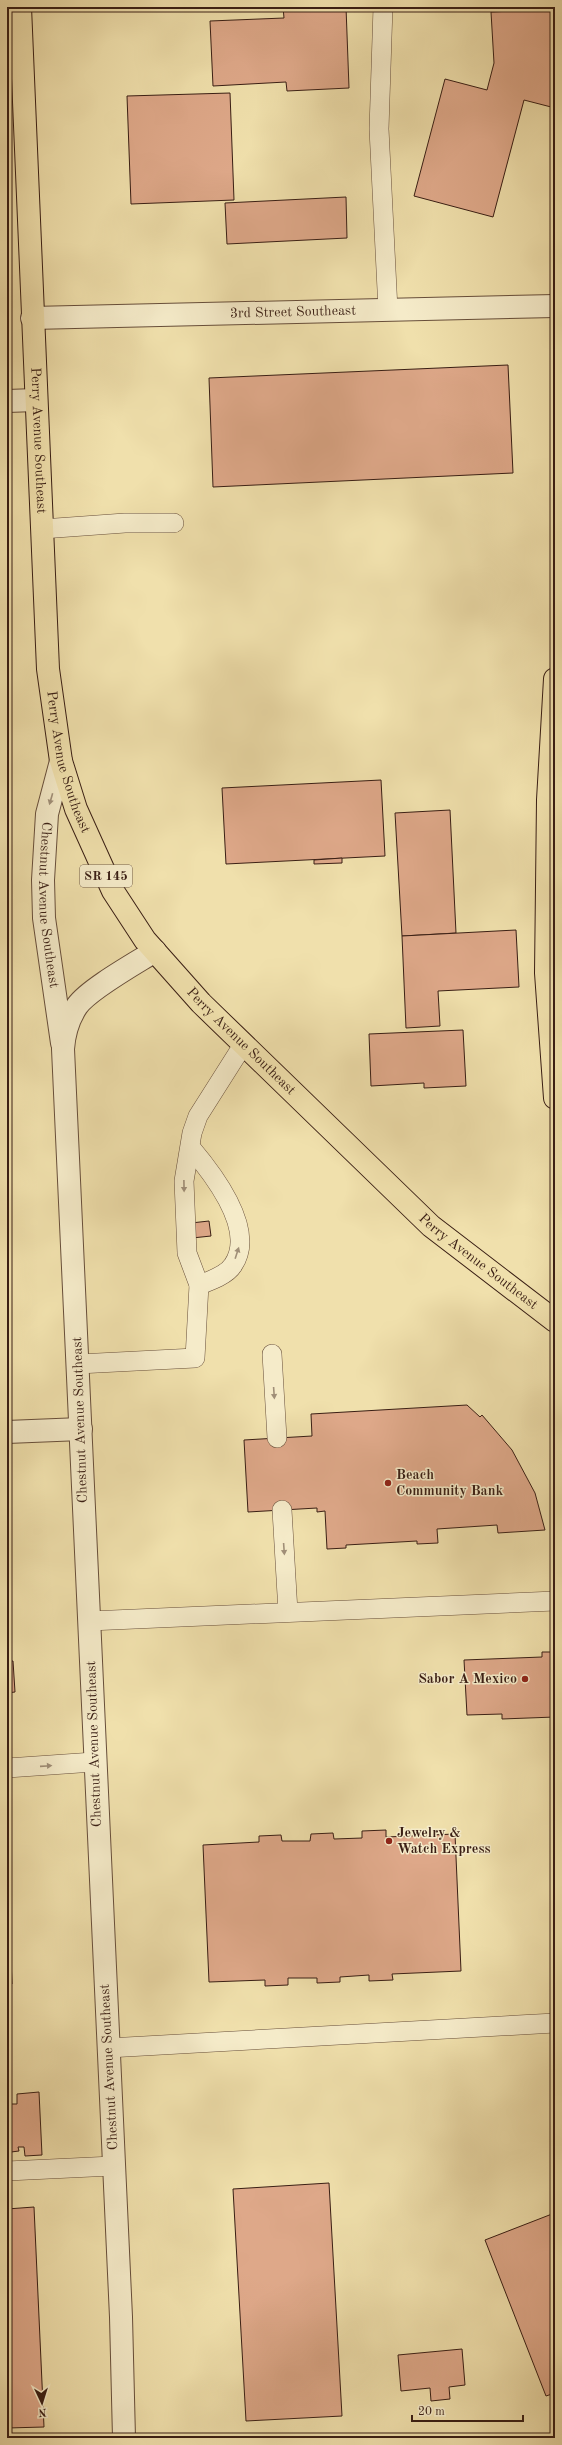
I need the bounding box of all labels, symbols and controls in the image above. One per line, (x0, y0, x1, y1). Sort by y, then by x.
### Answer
street label: 3rd Street Southeast (230, 304, 356, 320)
street label: Perry Avenue Southeast (28, 367, 48, 514)
street label: Perry Avenue Southeast (44, 690, 93, 835)
one-way arrow (48, 793, 54, 805)
street label: Chestnut Avenue Southeast (36, 821, 61, 989)
road number: SR 145 (80, 865, 132, 887)
street label: Perry Avenue Southeast (184, 985, 298, 1098)
one-way arrow (181, 1180, 188, 1192)
street label: Perry Avenue Southeast (416, 1211, 540, 1312)
one-way arrow (235, 1246, 241, 1258)
street label: Chestnut Avenue Southeast (70, 1336, 90, 1503)
one-way arrow (271, 1387, 278, 1399)
place label: Beach Community Bank (396, 1468, 504, 1498)
marker: Beach Community Bank (383, 1478, 393, 1488)
one-way arrow (281, 1543, 287, 1556)
street label: Chestnut Avenue Southeast (84, 1660, 104, 1827)
place label: Sabor A Mexico (418, 1672, 517, 1686)
marker: Sabor A Mexico (520, 1674, 530, 1684)
one-way arrow (40, 1762, 52, 1769)
place label: Jewelry & Watch Express (397, 1826, 491, 1856)
marker: Jewelry & Watch Express (384, 1836, 394, 1846)
street label: Chestnut Avenue Southeast (98, 1983, 120, 2151)
north arrow (22, 2383, 62, 2423)
scale bar (412, 2397, 523, 2423)
text: N (37, 2406, 47, 2417)
text: 20 m (418, 2406, 445, 2418)

